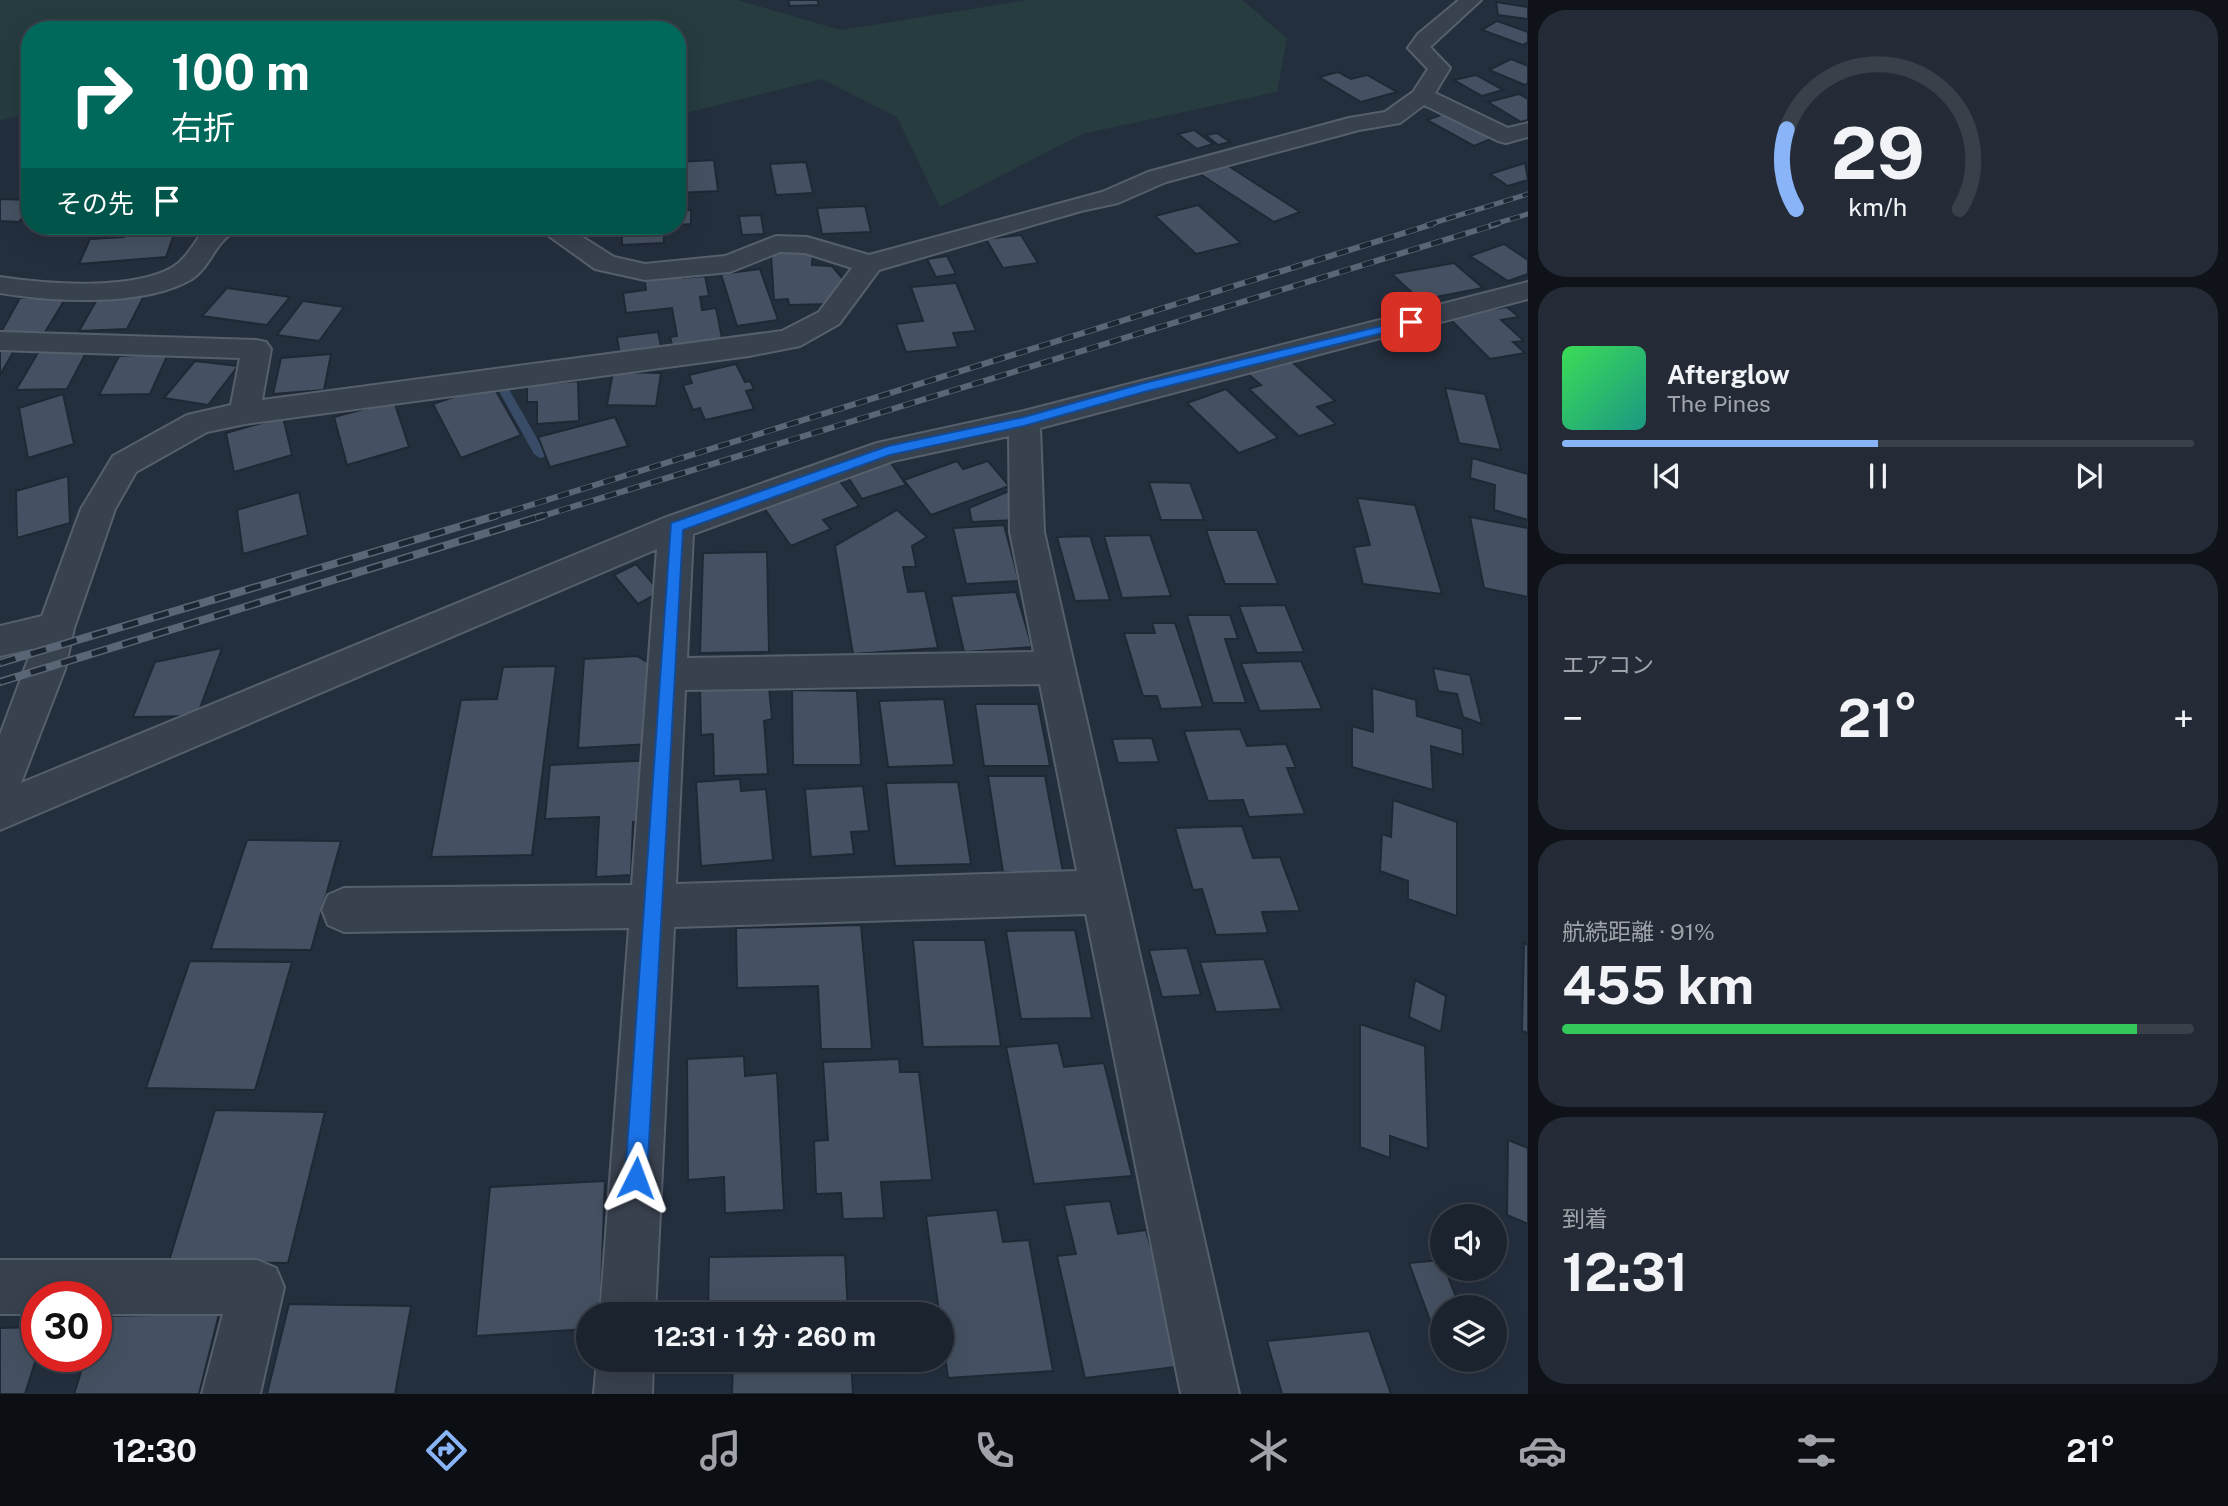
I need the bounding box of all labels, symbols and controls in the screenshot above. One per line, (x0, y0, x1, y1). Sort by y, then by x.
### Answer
text: 100 m (171, 43, 310, 101)
icon: right (56, 49, 147, 140)
text: 右折 (171, 109, 235, 146)
text: 29 (1831, 111, 1925, 196)
icon: arrive (148, 182, 186, 220)
text: その先 (56, 188, 134, 219)
text: km/h (1849, 192, 1907, 222)
pin (1381, 292, 1441, 352)
icon: arrive (1392, 303, 1430, 341)
text: Afterglow (1667, 359, 1790, 390)
text: The Pines (1667, 390, 1771, 417)
icon: previous (1648, 457, 1686, 495)
icon: pause (1859, 457, 1897, 495)
icon: next (2070, 457, 2108, 495)
text: エアコン (1562, 651, 1654, 678)
text: 21° (1838, 688, 1918, 749)
text: − (1562, 696, 1583, 741)
text: + (2173, 696, 2194, 741)
text: 航続距離 · 91% (1562, 918, 1715, 945)
text: 455 km (1562, 955, 1754, 1016)
position arrow (599, 1141, 673, 1215)
map controls (1430, 1204, 1507, 1372)
button: sound (1430, 1204, 1507, 1281)
text: 到着 (1562, 1205, 1608, 1232)
text: 12:31 (1562, 1242, 1688, 1303)
speed limit sign: 30 (21, 1281, 112, 1372)
button: layers (1430, 1295, 1507, 1372)
text: 12:31 · 1 分 · 260 m (654, 1321, 876, 1352)
icon: directions (422, 1426, 471, 1475)
icon: music (696, 1426, 745, 1475)
icon: phone (970, 1426, 1019, 1475)
icon: climate (1244, 1426, 1293, 1475)
icon: car (1518, 1426, 1567, 1475)
icon: filters (1792, 1426, 1841, 1475)
text: 12:30 (113, 1432, 197, 1469)
text: 21° (2066, 1432, 2115, 1469)

